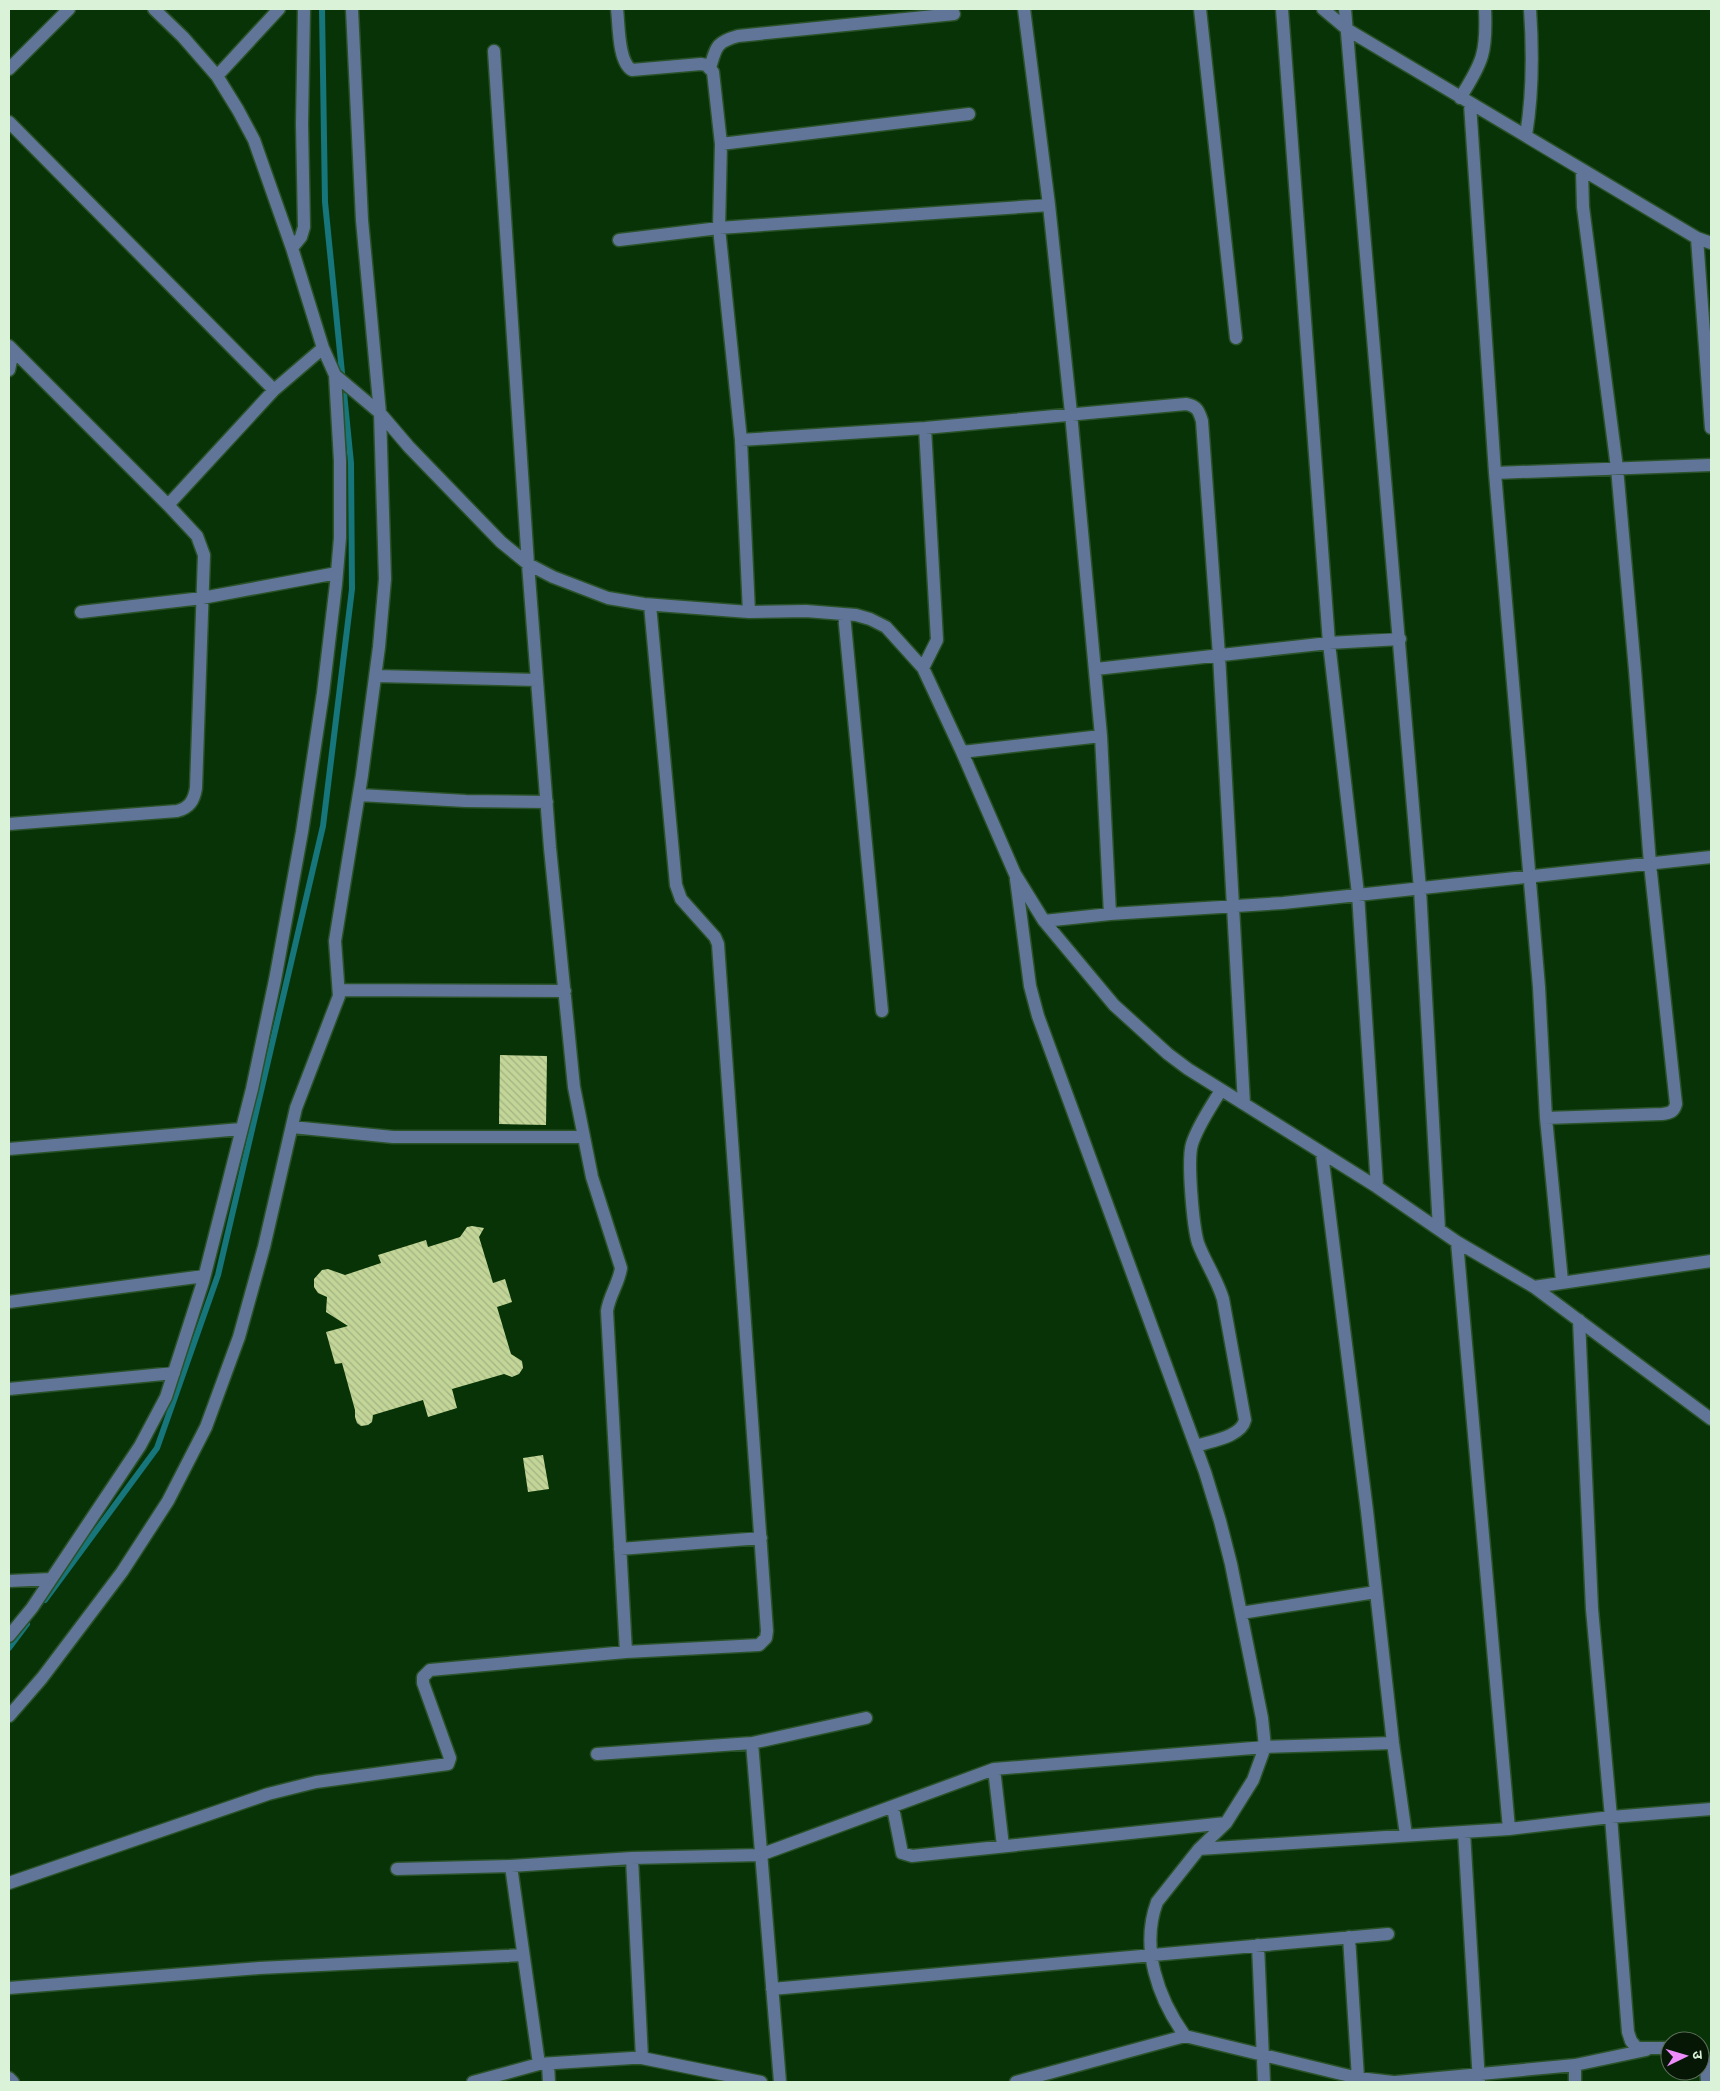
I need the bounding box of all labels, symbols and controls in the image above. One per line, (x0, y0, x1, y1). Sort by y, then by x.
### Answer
north arrow (1660, 2031, 1710, 2081)
text: उ (1689, 2050, 1706, 2061)

